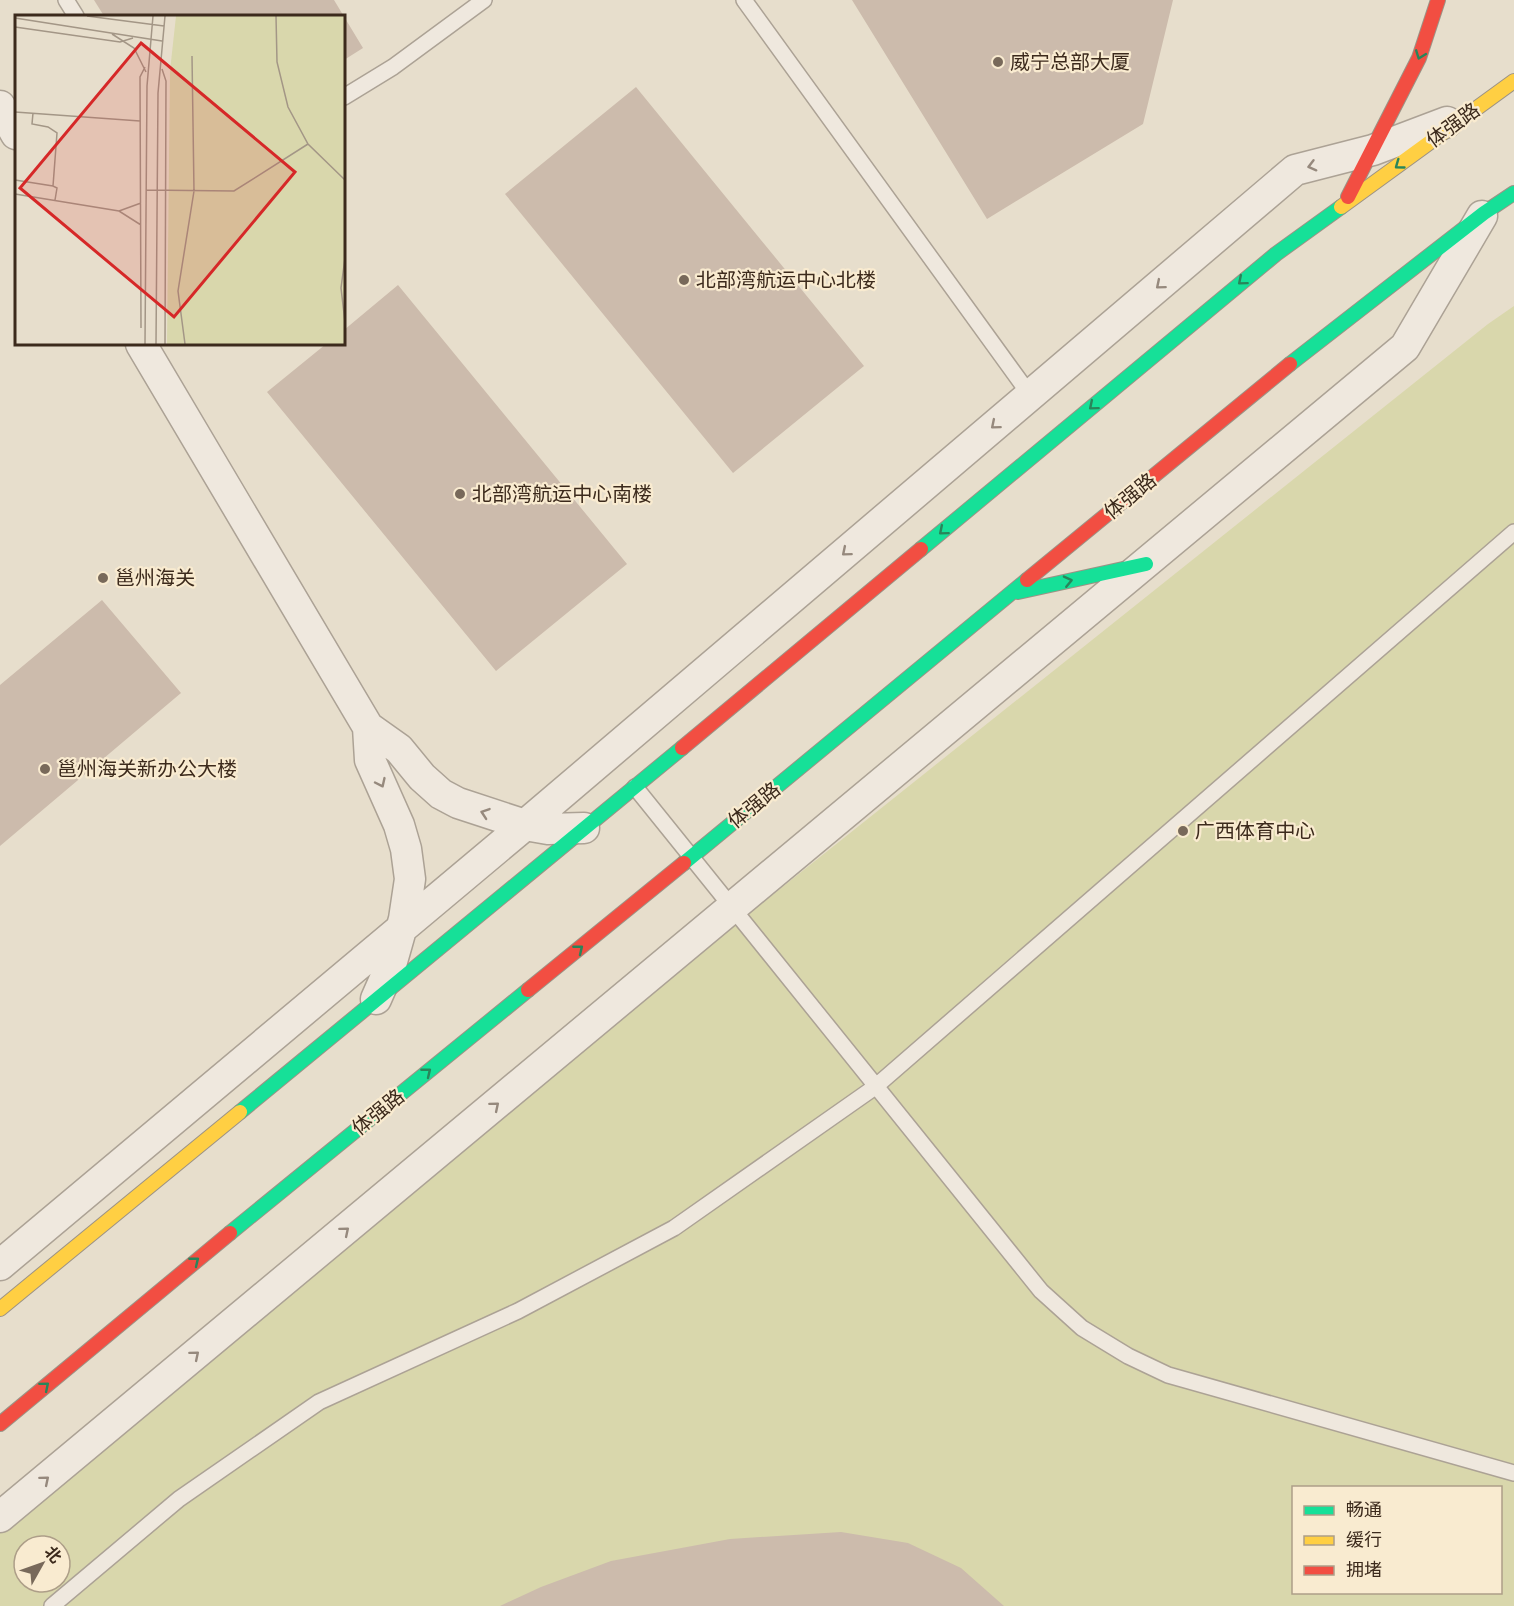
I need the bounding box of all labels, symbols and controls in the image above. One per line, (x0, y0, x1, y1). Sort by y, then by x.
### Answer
inset map (15, 15, 345, 345)
place label: 威宁总部大厦 (1010, 48, 1130, 78)
one-way arrow (1414, 50, 1427, 60)
marker: 威宁总部大厦 (991, 55, 1005, 69)
street label: 体强路 (1421, 96, 1487, 156)
one-way arrow (1394, 158, 1405, 169)
one-way arrow (1307, 159, 1318, 171)
place label: 北部湾航运中心北楼 (696, 266, 876, 296)
marker: 北部湾航运中心北楼 (677, 273, 691, 287)
one-way arrow (1238, 274, 1249, 285)
one-way arrow (1156, 278, 1167, 289)
one-way arrow (1089, 399, 1100, 410)
one-way arrow (991, 418, 1002, 429)
street label: 体强路 (1098, 466, 1163, 527)
place label: 北部湾航运中心南楼 (472, 480, 652, 510)
marker: 北部湾航运中心南楼 (453, 487, 467, 501)
one-way arrow (939, 524, 950, 535)
one-way arrow (842, 544, 853, 555)
place label: 邕州海关 (115, 564, 195, 594)
marker: 邕州海关 (96, 571, 110, 585)
one-way arrow (1063, 576, 1073, 589)
place label: 邕州海关新办公大楼 (57, 755, 237, 785)
marker: 邕州海关新办公大楼 (38, 762, 52, 776)
street label: 体强路 (722, 775, 787, 836)
one-way arrow (374, 776, 386, 787)
one-way arrow (480, 808, 491, 821)
place label: 广西体育中心 (1195, 817, 1315, 847)
marker: 广西体育中心 (1176, 824, 1190, 838)
one-way arrow (572, 945, 583, 956)
one-way arrow (420, 1068, 431, 1079)
street label: 体强路 (346, 1082, 411, 1143)
one-way arrow (488, 1102, 499, 1113)
one-way arrow (338, 1227, 349, 1238)
one-way arrow (188, 1258, 199, 1269)
one-way arrow (188, 1352, 199, 1363)
one-way arrow (38, 1382, 49, 1393)
one-way arrow (38, 1476, 49, 1487)
legend (1292, 1486, 1502, 1594)
text: 畅通 (1346, 1497, 1382, 1524)
text: 缓行 (1346, 1527, 1382, 1554)
north arrow (12, 1534, 72, 1594)
text: 北 (38, 1541, 67, 1569)
text: 拥堵 (1346, 1557, 1382, 1584)

